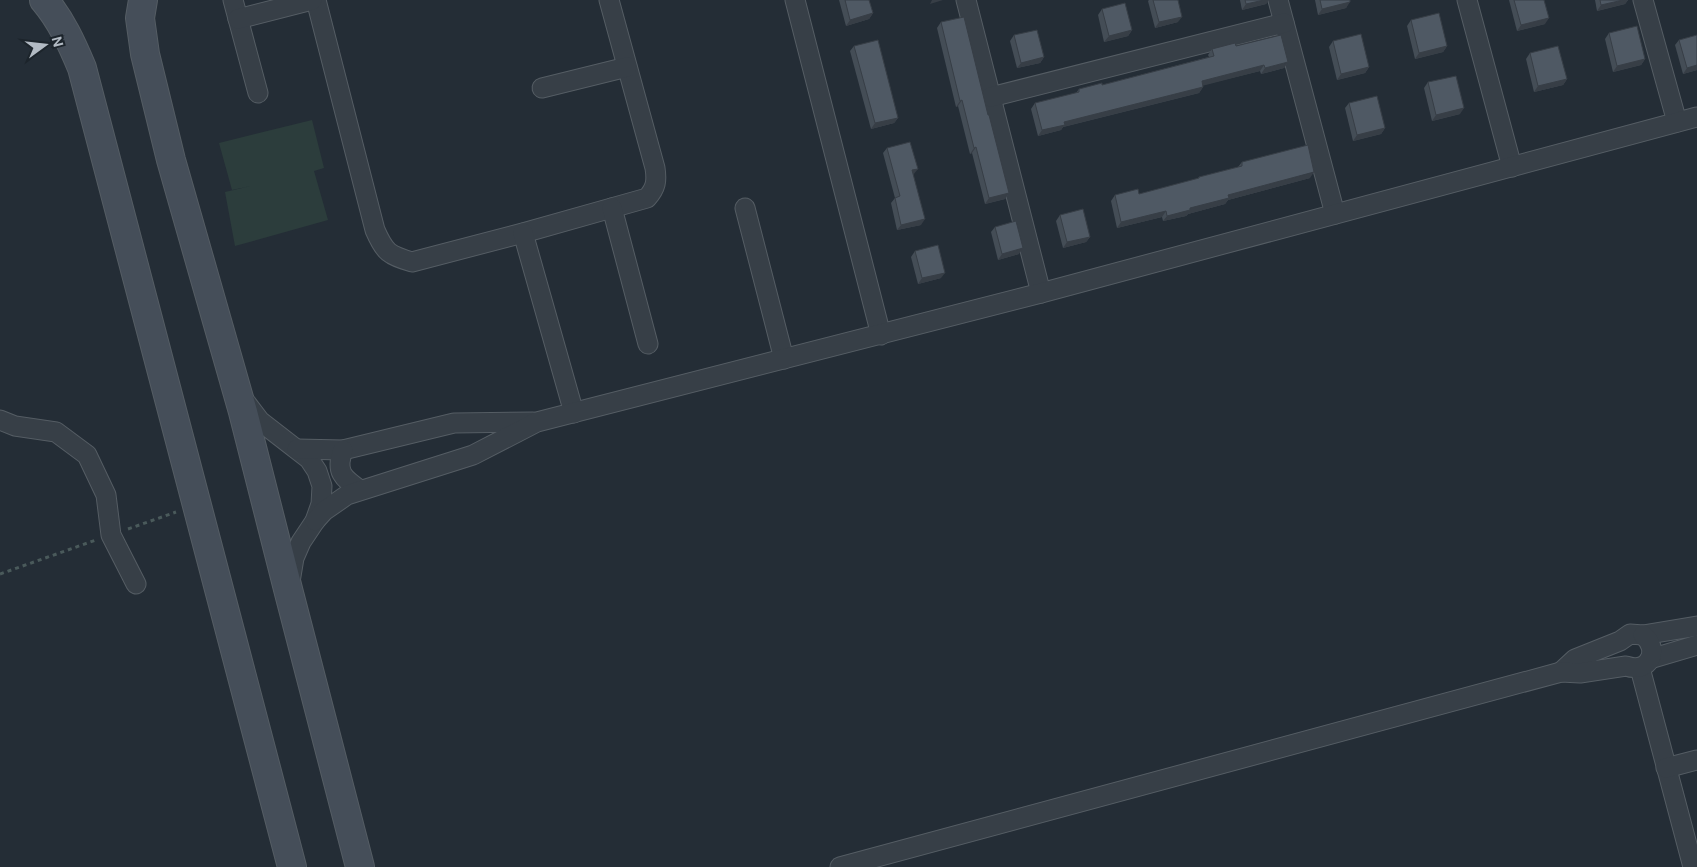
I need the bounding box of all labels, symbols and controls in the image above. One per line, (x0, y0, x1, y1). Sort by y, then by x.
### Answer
north arrow (20, 20, 70, 70)
text: N (48, 34, 68, 49)

